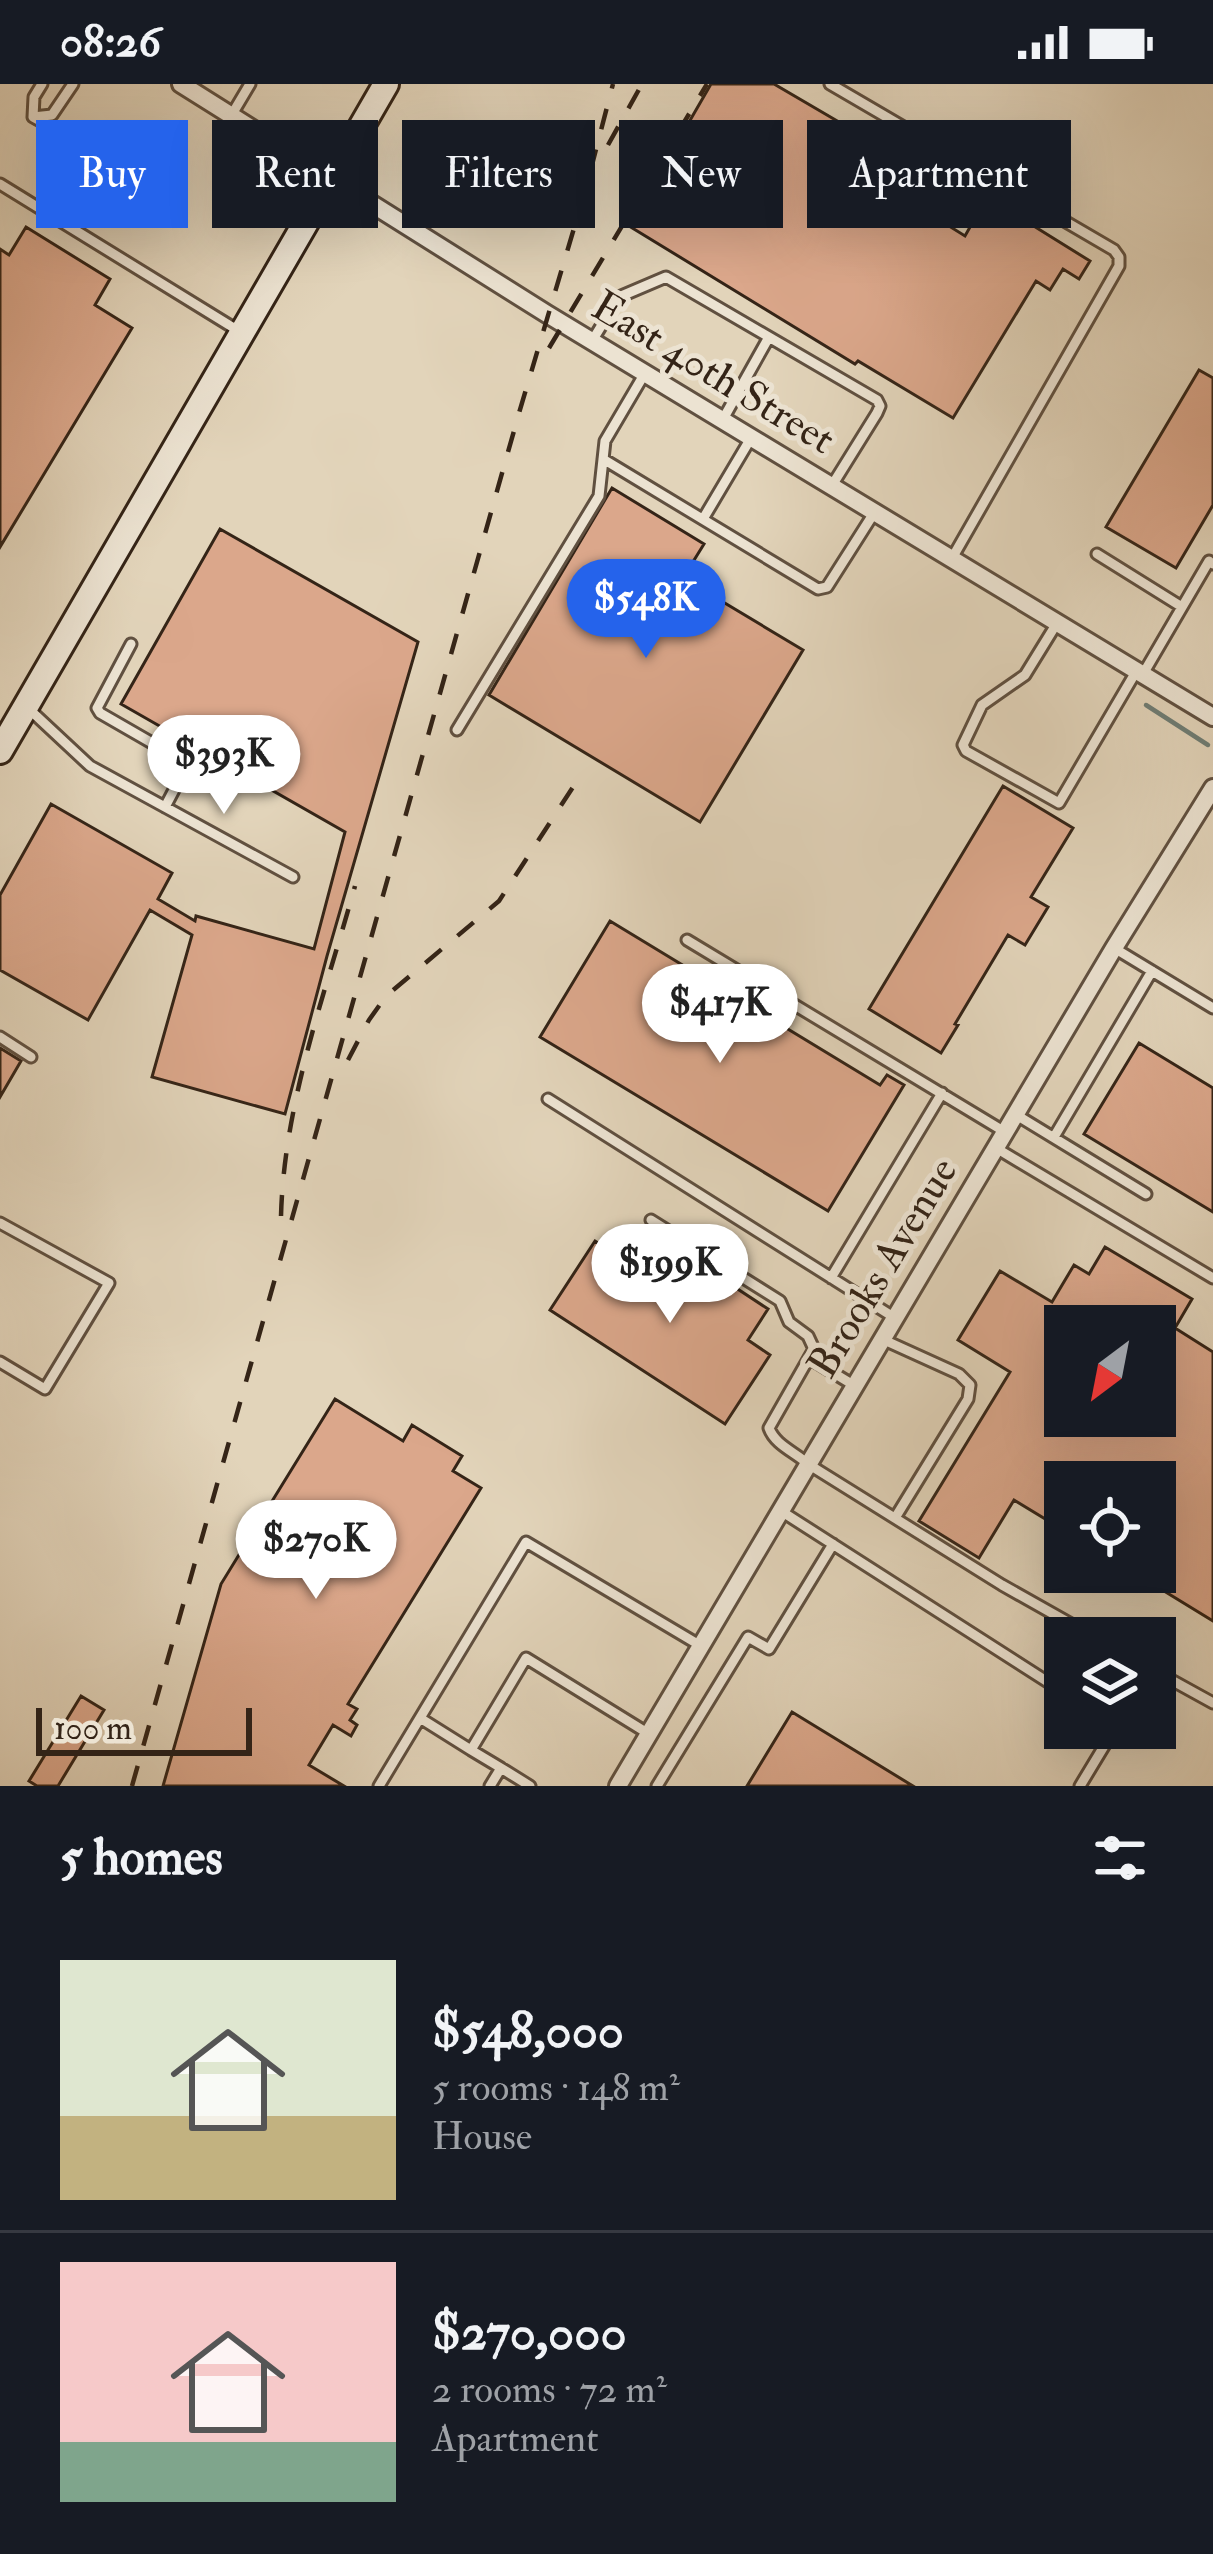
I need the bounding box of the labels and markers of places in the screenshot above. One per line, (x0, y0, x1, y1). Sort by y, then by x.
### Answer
pin: $548K (562, 559, 730, 661)
pin: $393K (140, 715, 308, 817)
pin: $417K (636, 964, 804, 1066)
pin: $199K (586, 1224, 754, 1326)
pin: $270K (232, 1500, 400, 1602)

